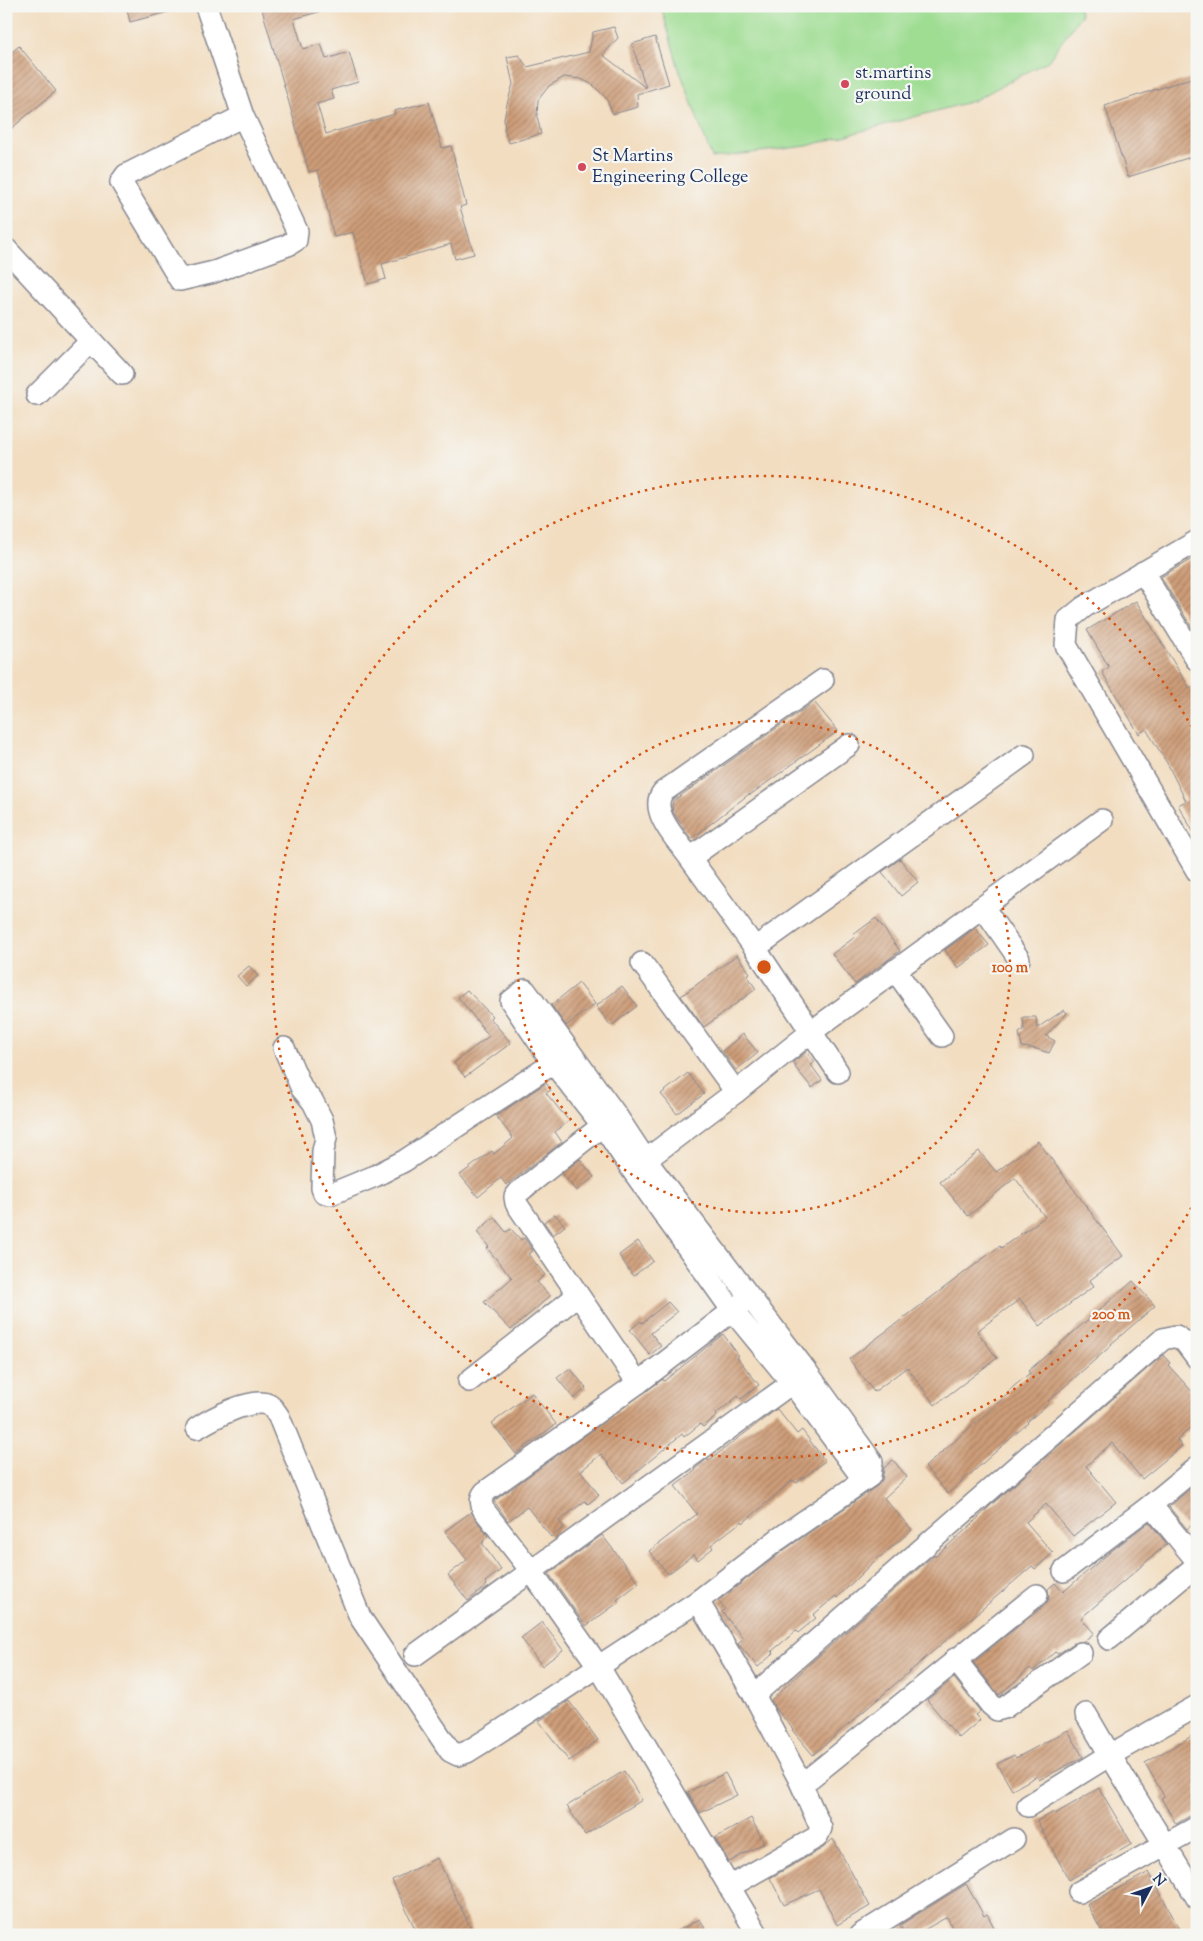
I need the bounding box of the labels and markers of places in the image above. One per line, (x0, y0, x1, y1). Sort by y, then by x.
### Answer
place label: st.martins ground (855, 61, 931, 108)
marker: st.martins ground (839, 78, 851, 90)
place label: St Martins Engineering College (592, 144, 749, 191)
marker: St Martins Engineering College (576, 161, 588, 173)
centre of rings (755, 958, 773, 976)

